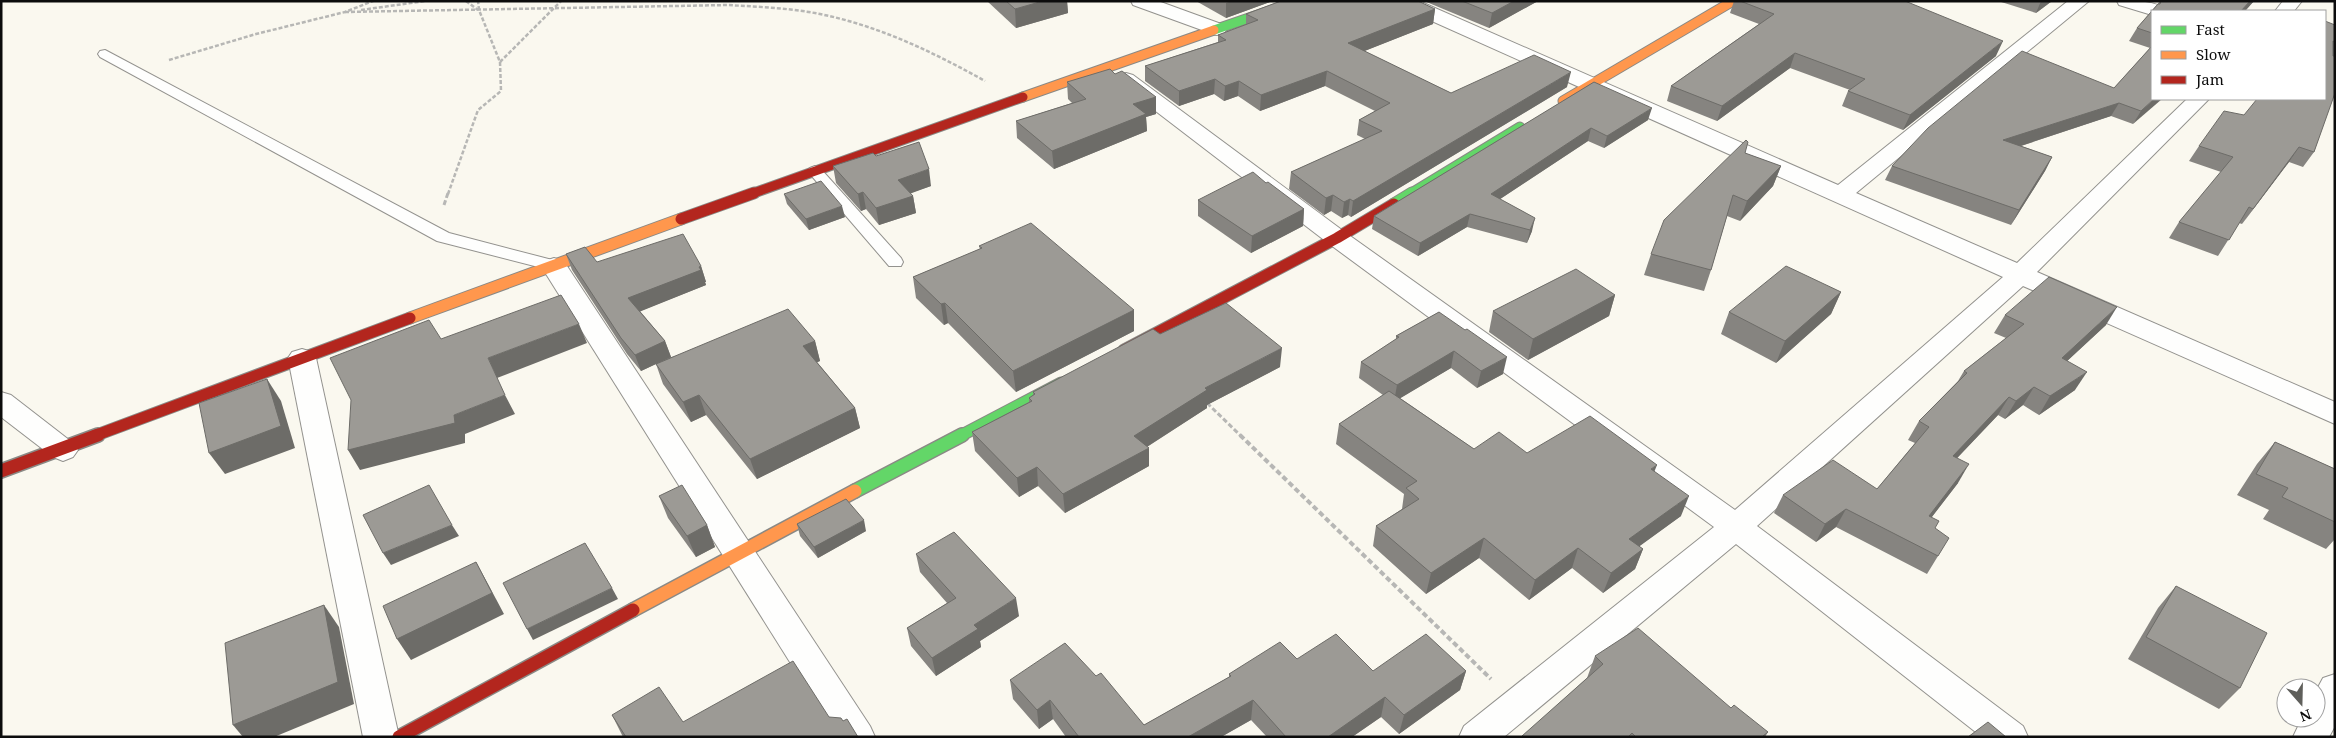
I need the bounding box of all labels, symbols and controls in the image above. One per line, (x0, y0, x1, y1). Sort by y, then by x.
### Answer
legend (2151, 10, 2326, 100)
text: Fast (2196, 19, 2225, 39)
text: Slow (2196, 44, 2230, 64)
text: Jam (2195, 69, 2224, 89)
north arrow (2276, 678, 2326, 728)
text: N (2297, 705, 2314, 727)

